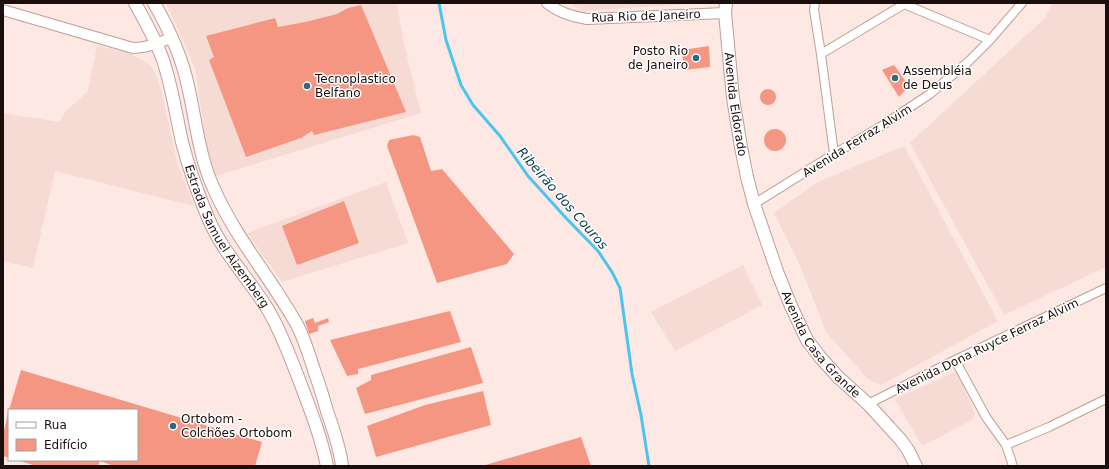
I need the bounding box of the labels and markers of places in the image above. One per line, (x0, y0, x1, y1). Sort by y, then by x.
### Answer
place label: Posto Rio de Janeiro (628, 44, 688, 72)
marker: Posto Rio de Janeiro (691, 53, 701, 63)
place label: Assembléia de Deus (903, 64, 972, 92)
place label: Tecnoplastico Belfano (314, 72, 396, 100)
marker: Assembléia de Deus (890, 73, 900, 83)
marker: Tecnoplastico Belfano (302, 81, 312, 91)
place label: Ortobom - Colchões Ortobom (181, 412, 292, 440)
marker: Ortobom - Colchões Ortobom (168, 421, 178, 431)

